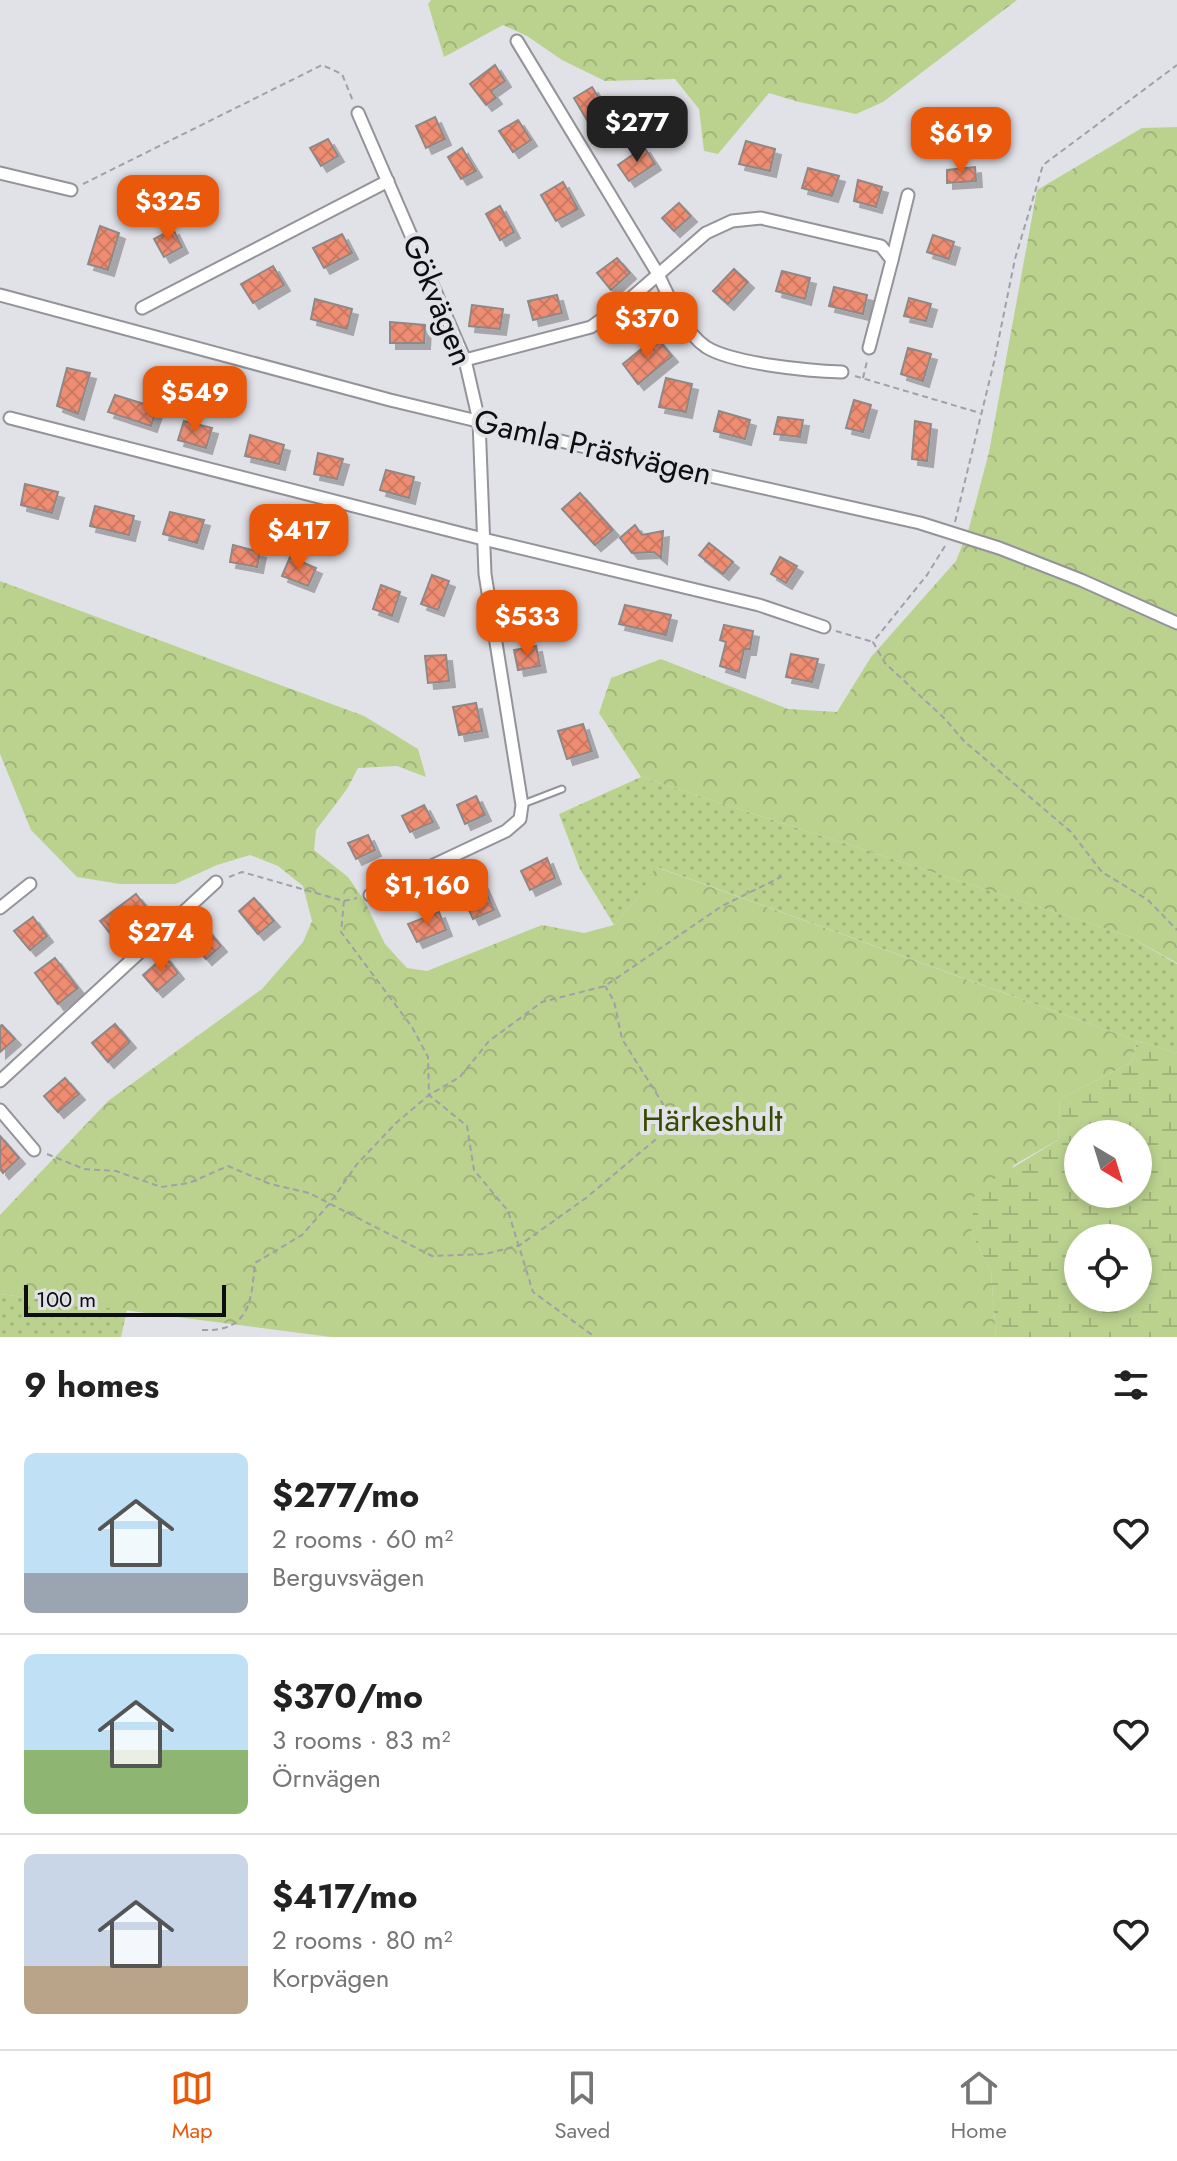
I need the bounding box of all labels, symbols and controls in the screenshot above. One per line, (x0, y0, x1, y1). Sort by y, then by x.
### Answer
pin: $277 (590, 96, 684, 164)
text: $277 (605, 103, 669, 141)
pin: $619 (914, 107, 1008, 175)
text: $619 (929, 114, 993, 152)
pin: $325 (121, 175, 215, 243)
text: $325 (135, 182, 201, 220)
street label: Gökvägen (391, 227, 485, 373)
pin: $370 (600, 292, 694, 360)
text: $370 (615, 299, 679, 337)
pin: $549 (148, 366, 242, 434)
text: $549 (161, 373, 229, 411)
street label: Gamla Prästvägen (470, 397, 716, 497)
pin: $417 (252, 504, 346, 572)
text: $417 (267, 511, 331, 549)
pin: $533 (480, 590, 574, 658)
text: $533 (494, 597, 560, 635)
pin: $1,160 (362, 859, 492, 927)
text: $1,160 (384, 866, 470, 904)
pin: $274 (114, 906, 208, 974)
text: $274 (127, 913, 195, 951)
park label: Härkeshult (642, 1097, 783, 1143)
north arrow (1064, 1120, 1152, 1208)
map controls (1064, 1120, 1152, 1312)
button: locate (1064, 1224, 1152, 1312)
scale bar (24, 1281, 226, 1317)
text: 100 m (36, 1283, 96, 1315)
text: 9 homes (24, 1361, 159, 1410)
icon: filters (1109, 1363, 1153, 1407)
text: $277/mo (272, 1471, 419, 1520)
icon: home (88, 1485, 184, 1581)
icon: heart (1109, 1511, 1153, 1555)
text: 2 rooms · 60 m² (272, 1520, 453, 1558)
text: Berguvsvägen (272, 1558, 425, 1596)
text: $370/mo (272, 1672, 423, 1721)
icon: home (88, 1686, 184, 1782)
icon: heart (1109, 1712, 1153, 1756)
text: 3 rooms · 83 m² (272, 1721, 451, 1759)
text: Örnvägen (272, 1759, 381, 1797)
text: $417/mo (272, 1872, 418, 1921)
icon: home (88, 1886, 184, 1982)
icon: heart (1109, 1912, 1153, 1956)
text: 2 rooms · 80 m² (272, 1921, 453, 1959)
text: Korpvägen (272, 1959, 389, 1997)
tab: Map (170, 2066, 214, 2146)
tab: Saved (554, 2066, 610, 2146)
tab: Home (951, 2066, 1007, 2146)

